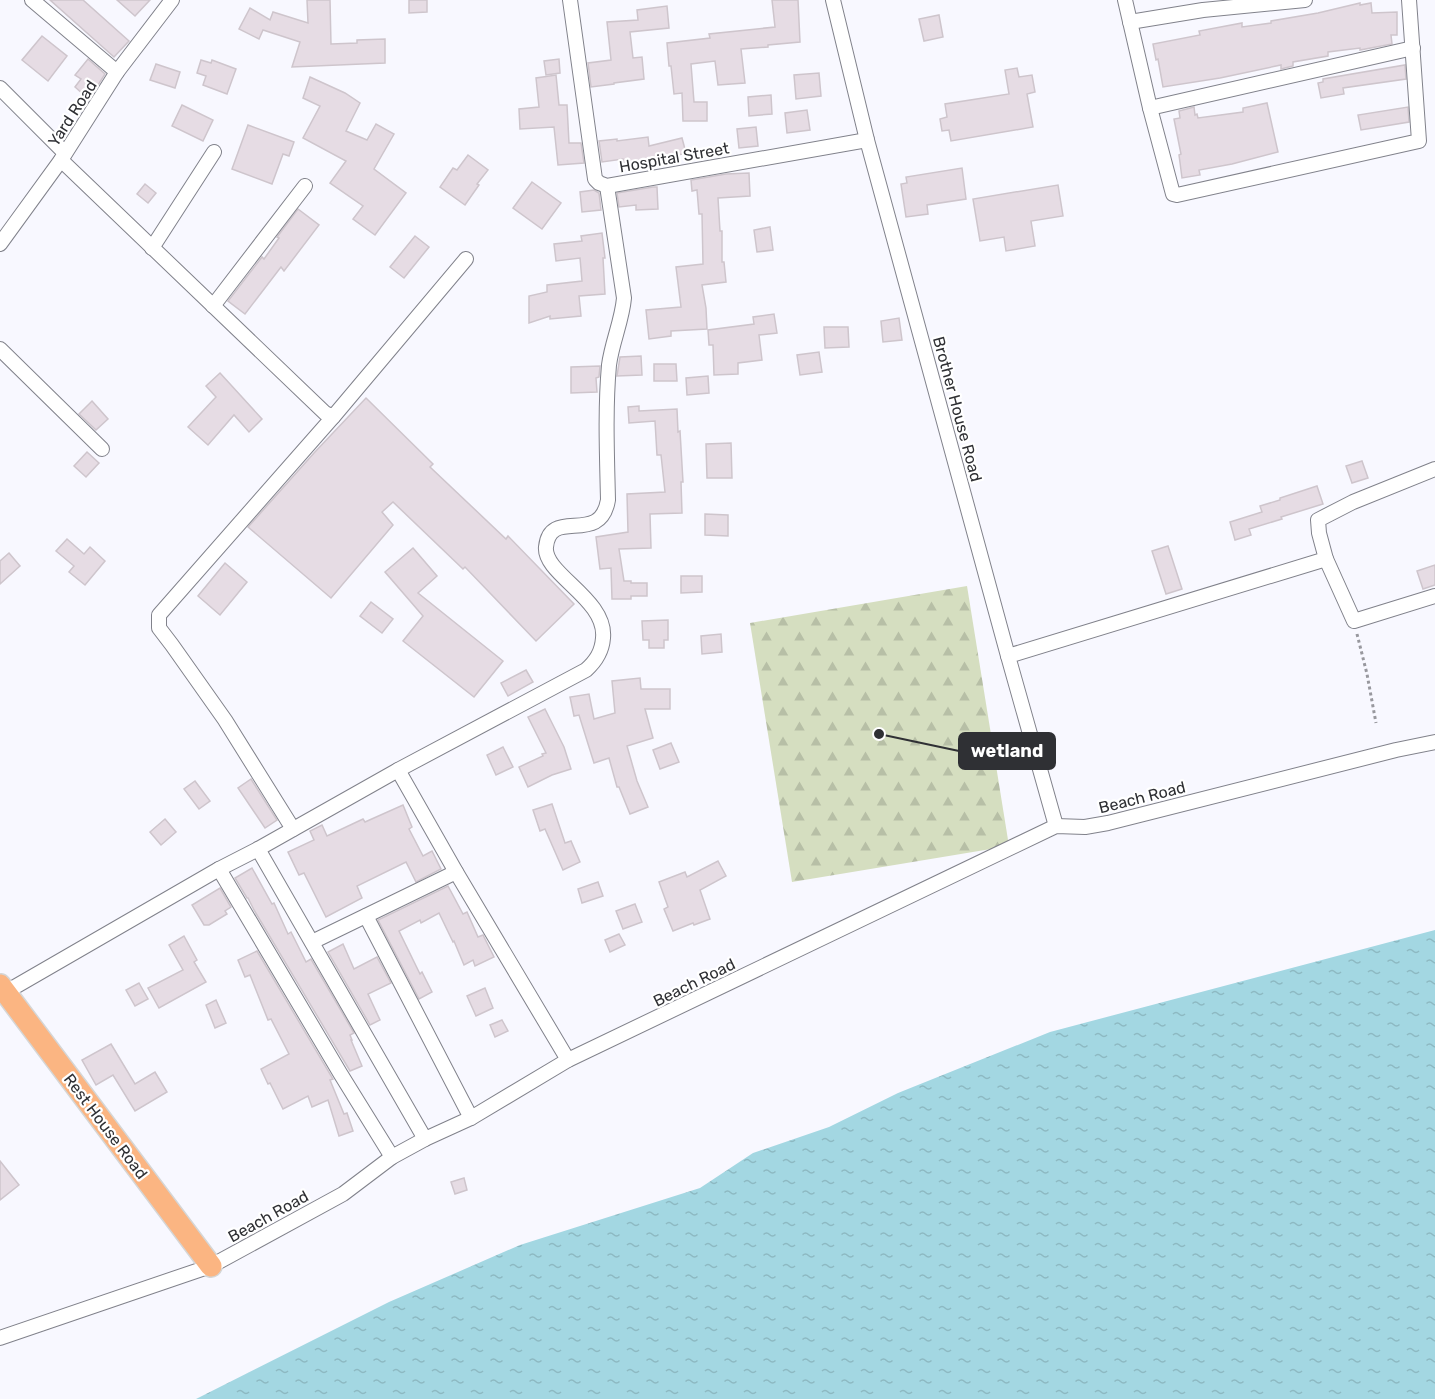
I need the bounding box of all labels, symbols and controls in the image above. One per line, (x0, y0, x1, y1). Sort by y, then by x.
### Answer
street label: Yard Road (44, 77, 101, 150)
street label: Hospital Street (618, 138, 731, 177)
street label: Brother House Road (929, 334, 986, 484)
callout: wetland (959, 733, 1055, 769)
text: wetland (971, 740, 1043, 762)
street label: Beach Road (1097, 778, 1188, 817)
street label: Beach Road (650, 954, 738, 1010)
street label: Rest House Road (60, 1070, 151, 1183)
street label: Beach Road (225, 1187, 312, 1246)

